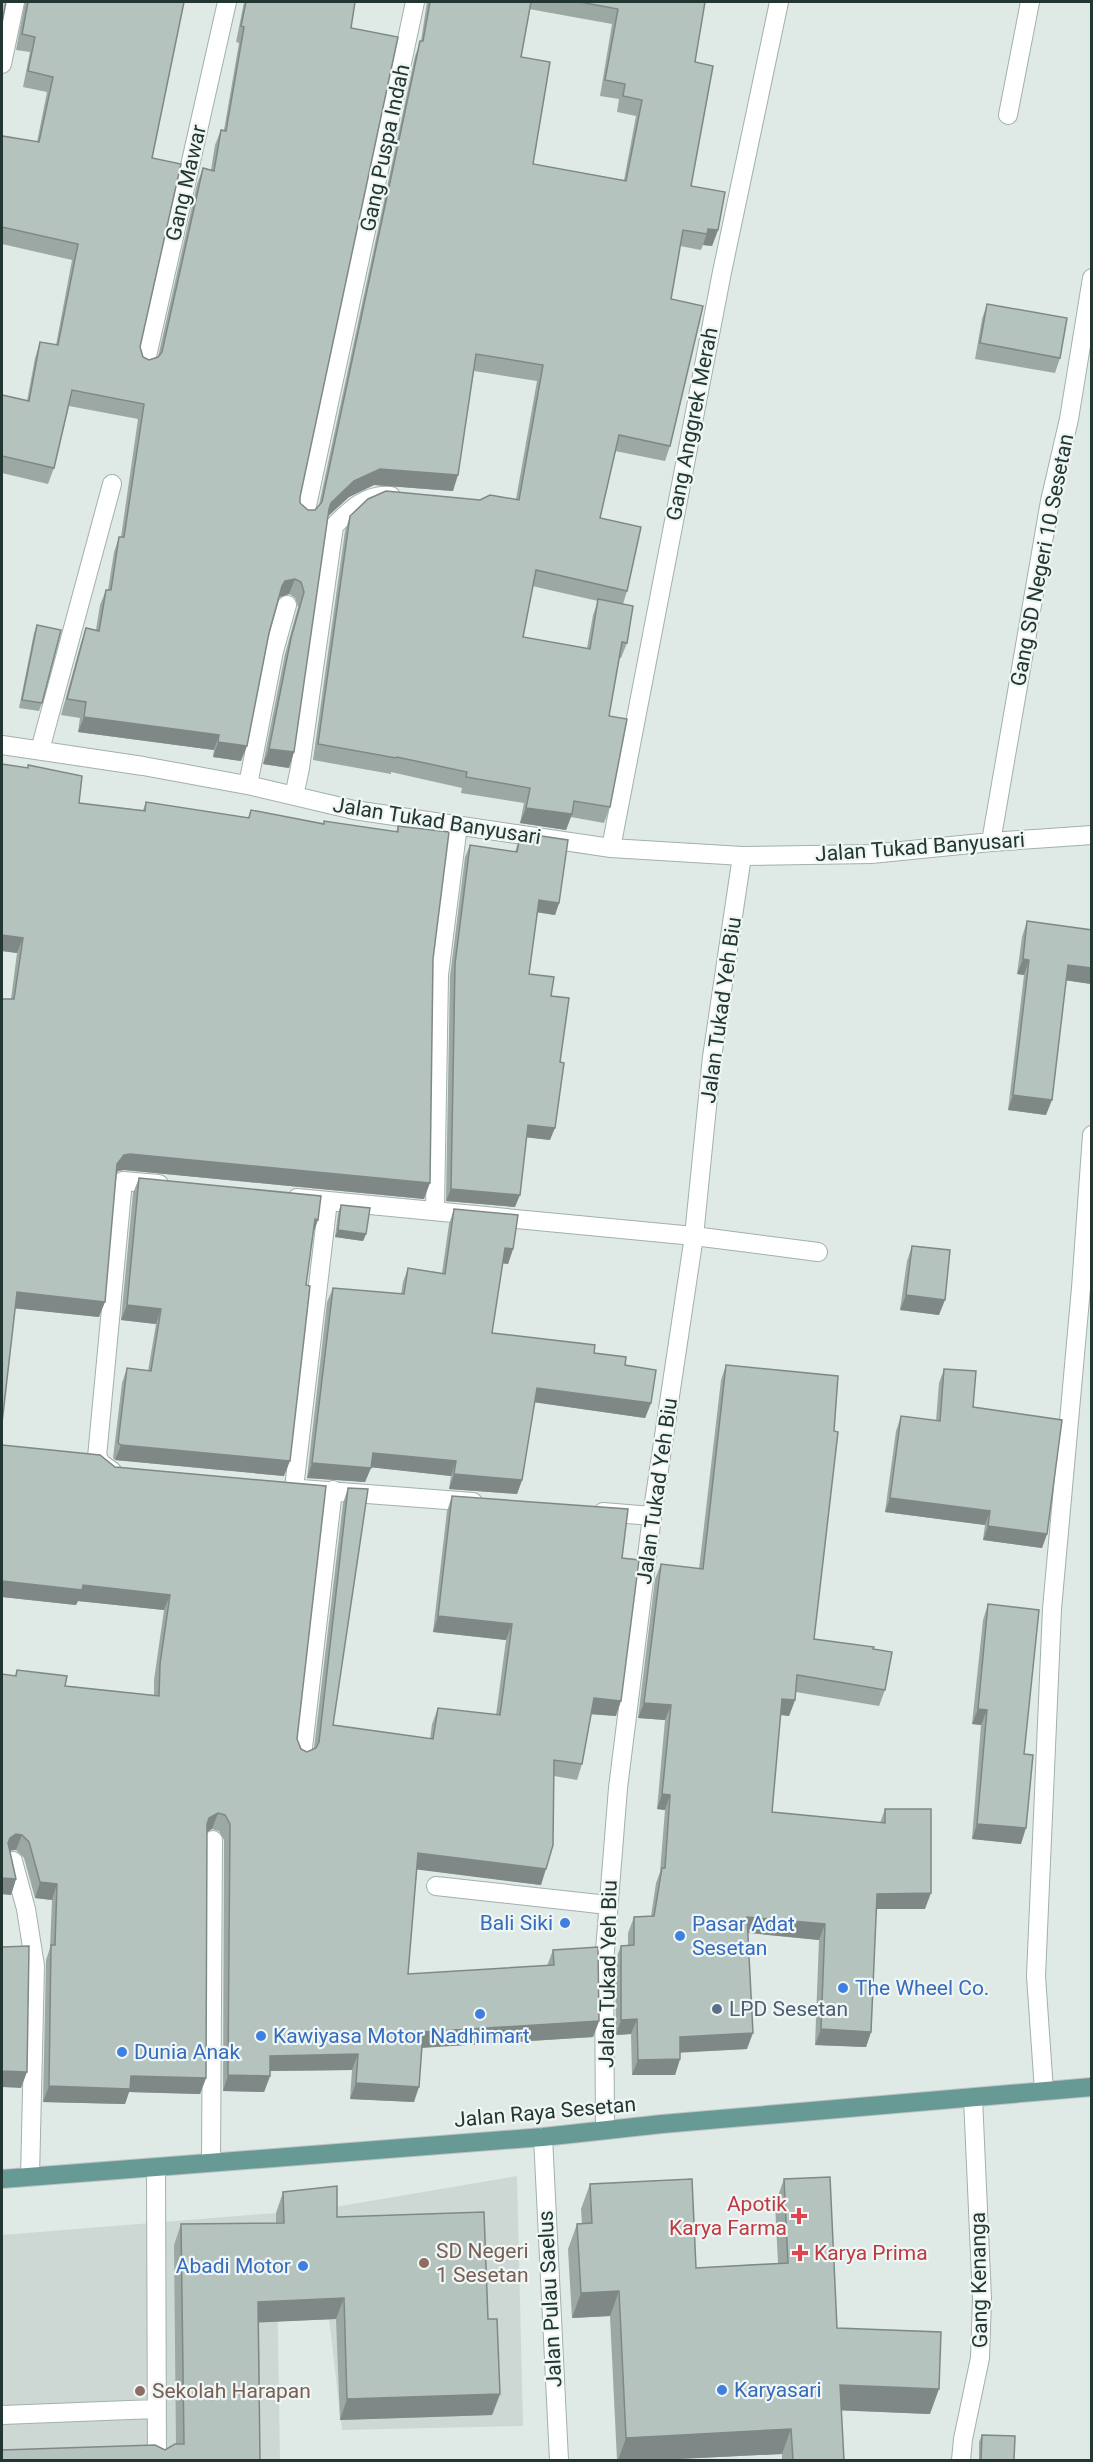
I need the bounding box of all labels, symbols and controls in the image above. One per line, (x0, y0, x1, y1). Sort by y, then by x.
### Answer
street label: Gang Puspa Indah (356, 62, 414, 234)
street label: Gang Mawar (161, 123, 211, 243)
street label: Gang Anggrek Merah (661, 325, 723, 523)
street label: Gang SD Negeri 10 Sesetan (1006, 432, 1078, 688)
street label: Jalan Tukad Banyusari (331, 793, 543, 849)
street label: Jalan Tukad Banyusari (814, 828, 1026, 866)
street label: Jalan Tukad Yeh Biu (696, 915, 746, 1105)
street label: Jalan Tukad Yeh Biu (632, 1396, 682, 1586)
street label: Jalan Tukad Yeh Biu (594, 1880, 622, 2068)
place label: Bali Siki (480, 1911, 553, 1935)
place label: Pasar Adat Sesetan (692, 1912, 795, 1960)
marker: Bali Siki (558, 1916, 572, 1930)
marker: Pasar Adat Sesetan (673, 1929, 687, 1943)
place label: The Wheel Co. (855, 1976, 989, 2000)
marker: The Wheel Co. (836, 1981, 850, 1995)
place label: LPD Sesetan (729, 1997, 848, 2021)
marker: LPD Sesetan (710, 2002, 724, 2016)
marker: Nadhimart (473, 2007, 487, 2021)
place label: Kawiyasa Motor (273, 2024, 423, 2048)
place label: Nadhimart (430, 2024, 530, 2048)
marker: Kawiyasa Motor (254, 2029, 268, 2043)
place label: Dunia Anak (134, 2040, 240, 2064)
marker: Dunia Anak (115, 2045, 129, 2059)
street label: Jalan Raya Sesetan (453, 2092, 637, 2132)
place label: Apotik Karya Farma (669, 2192, 787, 2240)
marker: Apotik Karya Farma (792, 2209, 806, 2223)
street label: Jalan Pulau Saelus (533, 2210, 567, 2388)
street label: Gang Kenanga (966, 2212, 992, 2348)
place label: SD Negeri 1 Sesetan (436, 2239, 529, 2287)
place label: Karya Prima (814, 2241, 928, 2265)
marker: Karya Prima (791, 2244, 809, 2262)
place label: Abadi Motor (176, 2254, 291, 2278)
marker: SD Negeri 1 Sesetan (417, 2256, 431, 2270)
marker: Abadi Motor (296, 2259, 310, 2273)
place label: Karyasari (734, 2378, 822, 2402)
place label: Sekolah Harapan (152, 2379, 311, 2403)
marker: Karyasari (715, 2383, 729, 2397)
marker: Sekolah Harapan (133, 2384, 147, 2398)

